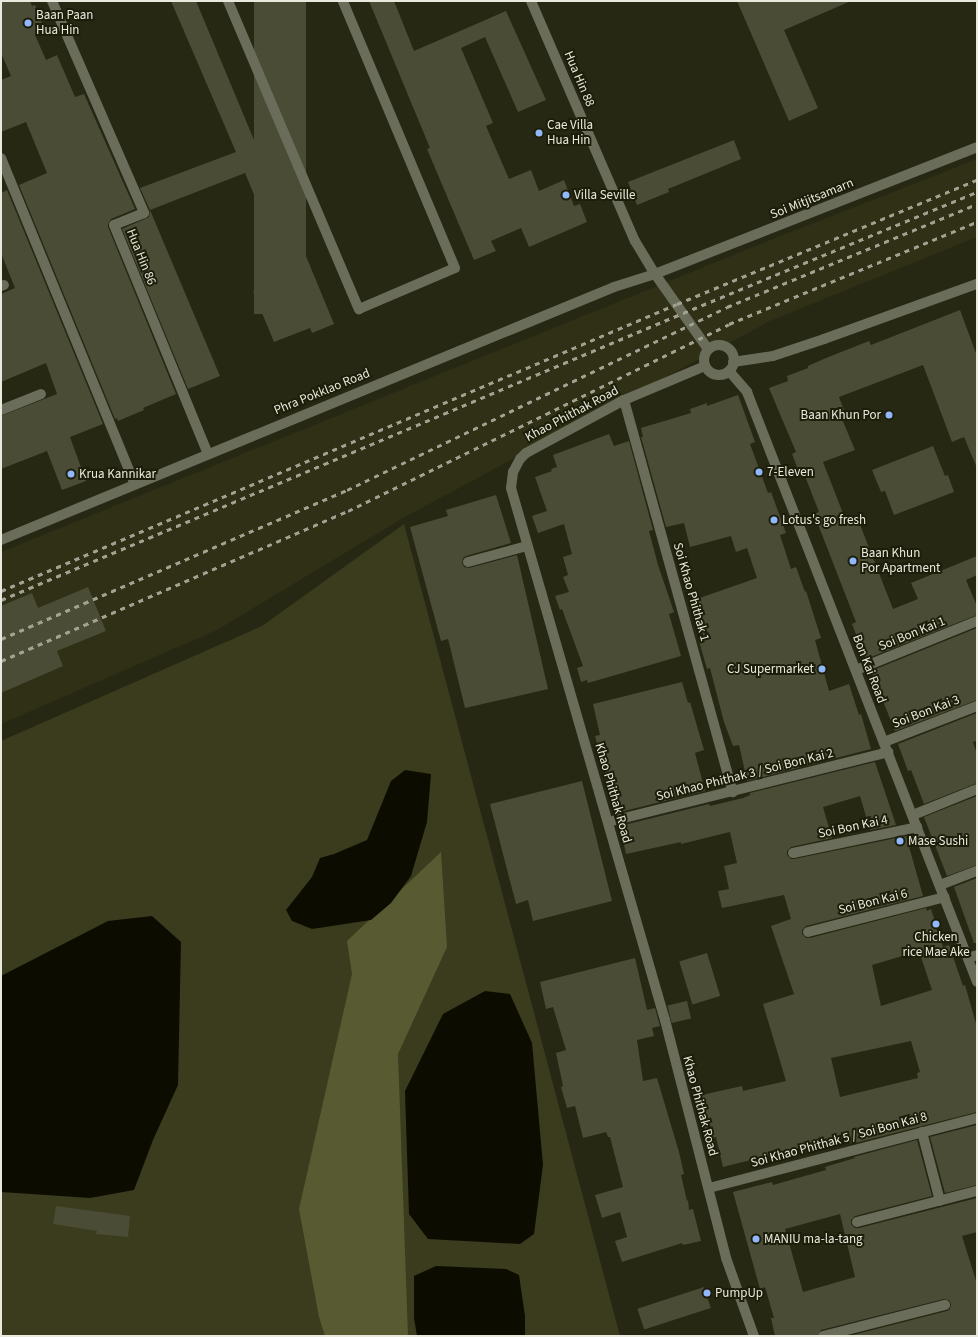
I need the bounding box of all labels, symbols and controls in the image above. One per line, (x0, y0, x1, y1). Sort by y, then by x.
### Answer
place label: Baan Paan Hua Hin (36, 8, 93, 39)
marker: Baan Paan Hua Hin (23, 18, 33, 28)
street label: Hua Hin 88 (560, 49, 598, 109)
place label: Cae Villa Hua Hin (547, 118, 593, 149)
marker: Cae Villa Hua Hin (534, 128, 544, 138)
street label: Soi Mitjitsamarn (768, 175, 856, 223)
place label: Villa Seville (574, 187, 635, 203)
marker: Villa Seville (561, 190, 571, 200)
street label: Hua Hin 86 (123, 227, 159, 287)
street label: Phra Pokklao Road (272, 366, 372, 418)
street label: Khao Phithak Road (523, 383, 621, 445)
place label: Baan Khun Por (801, 407, 881, 423)
marker: Baan Khun Por (884, 410, 894, 420)
place label: 7-Eleven (767, 464, 814, 480)
place label: Krua Kannikar (79, 466, 156, 482)
marker: 7-Eleven (754, 467, 764, 477)
marker: Krua Kannikar (66, 469, 76, 479)
place label: Lotus's go fresh (782, 512, 866, 528)
marker: Lotus's go fresh (769, 515, 779, 525)
street label: Soi Khao Phithak 1 (669, 541, 713, 643)
place label: Baan Khun Por Apartment (861, 546, 940, 577)
marker: Baan Khun Por Apartment (848, 556, 858, 566)
street label: Soi Bon Kai 1 (876, 614, 948, 654)
street label: Bon Kai Road (849, 633, 889, 705)
place label: CJ Supermarket (727, 661, 814, 677)
marker: CJ Supermarket (817, 664, 827, 674)
street label: Soi Bon Kai 3 (890, 692, 962, 732)
street label: Khao Phithak Road (591, 741, 635, 845)
street label: Soi Khao Phithak 3 / Soi Bon Kai 2 (655, 745, 835, 805)
street label: Soi Bon Kai 4 (817, 812, 889, 842)
place label: Mase Sushi (908, 833, 968, 849)
marker: Mase Sushi (895, 836, 905, 846)
street label: Soi Bon Kai 6 (837, 886, 909, 918)
marker: Chicken rice Mae Ake (931, 919, 941, 929)
place label: Chicken rice Mae Ake (902, 930, 970, 961)
street label: Khao Phithak Road (679, 1054, 721, 1158)
street label: Soi Khao Phithak 5 / Soi Bon Kai 8 (749, 1109, 929, 1171)
place label: MANIU ma-la-tang (764, 1231, 863, 1247)
marker: MANIU ma-la-tang (751, 1234, 761, 1244)
place label: PumpUp (715, 1285, 763, 1301)
marker: PumpUp (702, 1288, 712, 1298)

